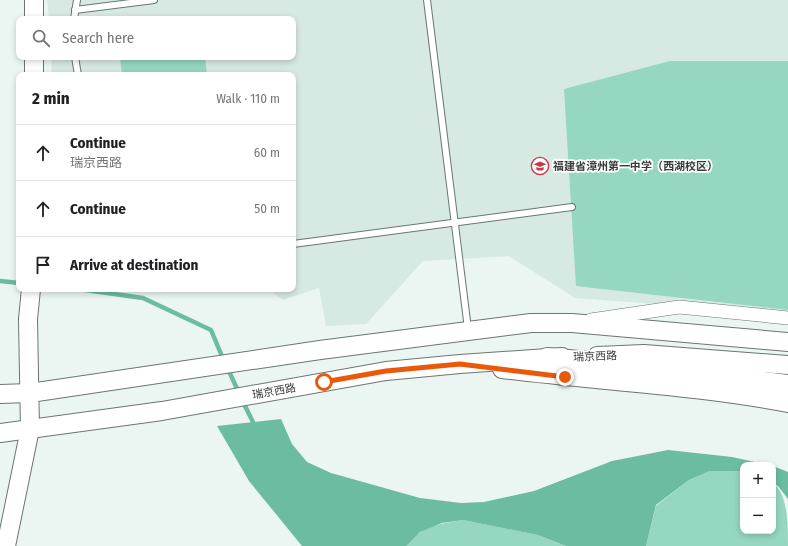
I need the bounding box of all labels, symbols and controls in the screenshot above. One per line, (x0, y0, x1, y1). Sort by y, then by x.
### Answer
search box (16, 16, 296, 60)
icon: search (30, 27, 52, 49)
text: Search here (62, 29, 134, 47)
text: 2 min (32, 88, 70, 109)
text: Walk · 110 m (216, 91, 280, 106)
text: Continue (70, 134, 126, 152)
icon: ahead (32, 142, 54, 164)
text: 60 m (254, 145, 280, 160)
text: 瑞京西路 (70, 155, 122, 170)
school or university icon: 福建省漳州第一中学（西湖校区） (530, 156, 550, 176)
place label: 福建省漳州第一中学（西湖校区） (553, 160, 718, 173)
icon: ahead (32, 198, 54, 220)
text: Continue (70, 200, 126, 218)
text: 50 m (254, 201, 280, 216)
icon: arrive (32, 254, 54, 276)
text: Arrive at destination (70, 256, 198, 274)
street label: 瑞京西路 (573, 349, 617, 364)
route end (556, 368, 574, 386)
route start (315, 373, 333, 391)
street label: 瑞京西路 (251, 381, 297, 402)
map controls (740, 462, 776, 534)
button: + (740, 462, 776, 498)
button: − (740, 498, 776, 534)

